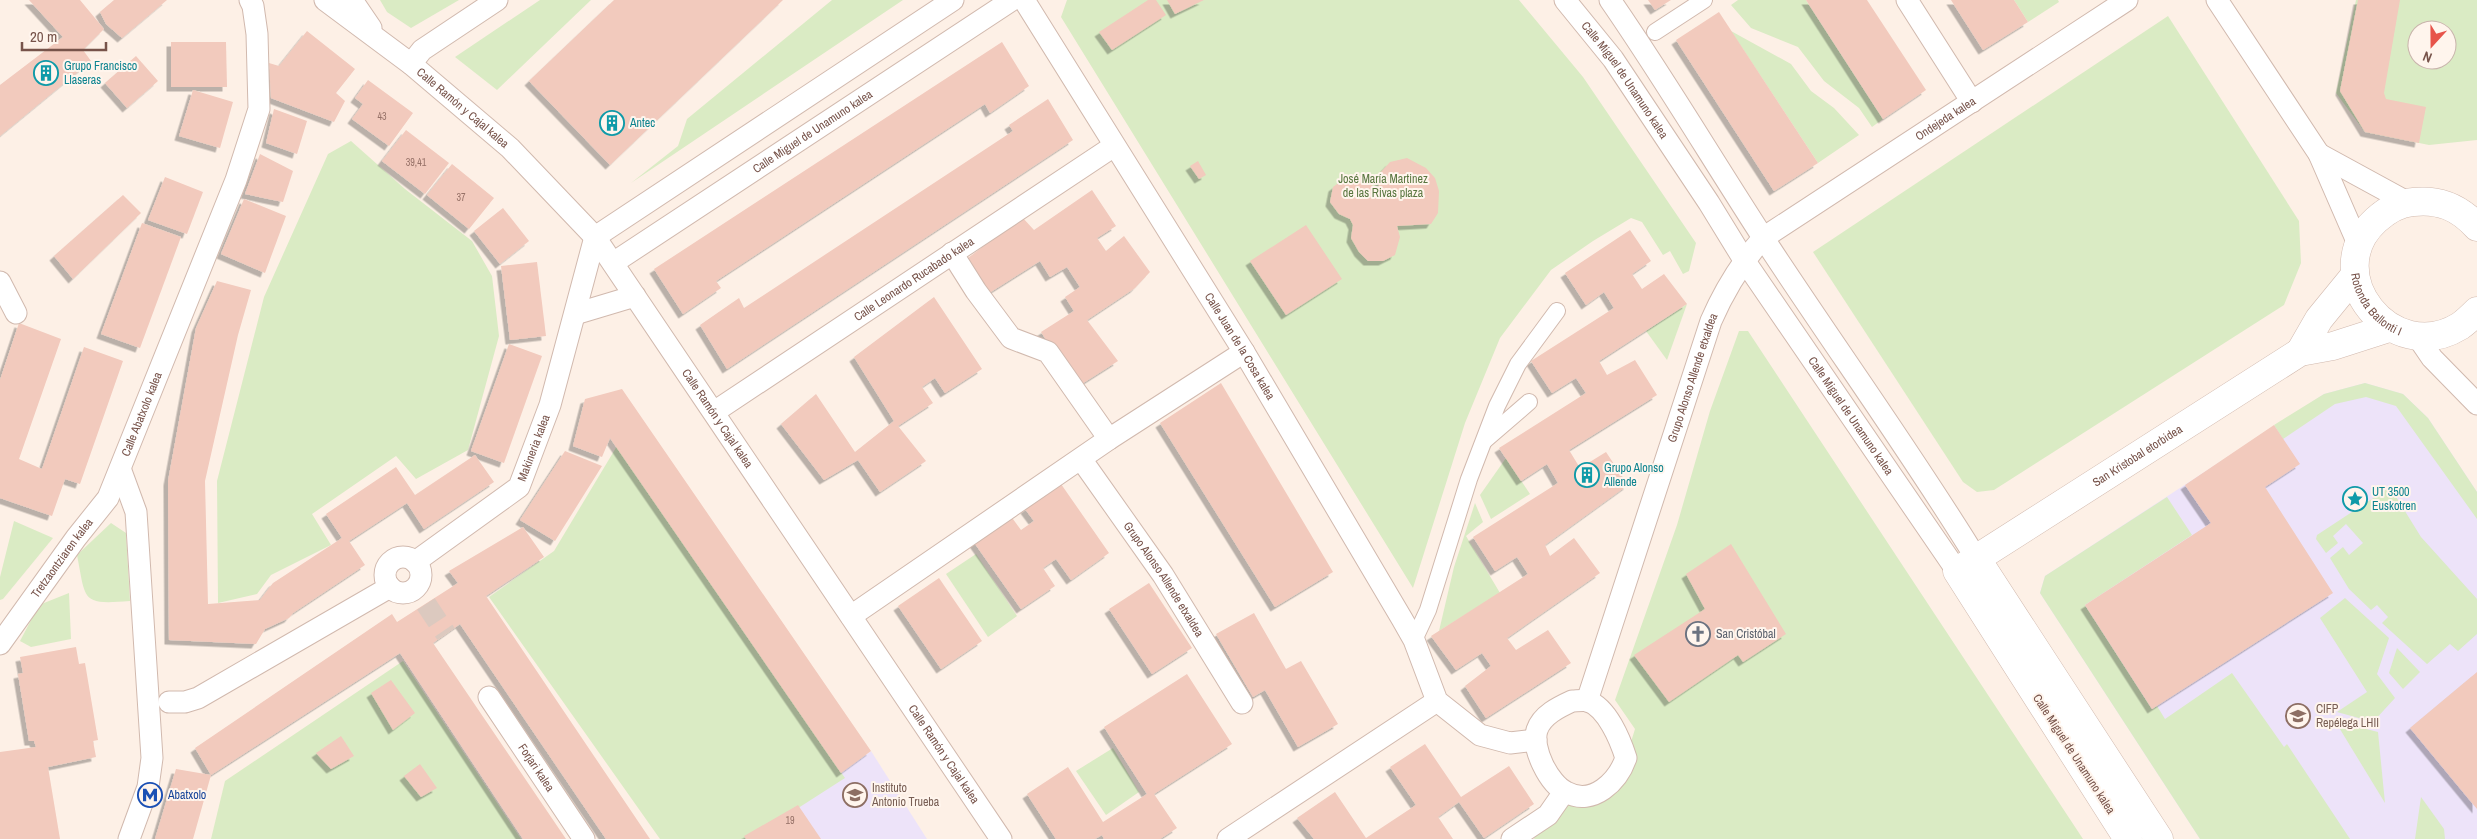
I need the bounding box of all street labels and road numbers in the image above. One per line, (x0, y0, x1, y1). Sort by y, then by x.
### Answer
street label: Calle Miguel de Unamuno kalea (1578, 18, 1672, 142)
street label: Calle Ramón y Cajal kalea (413, 64, 513, 152)
street label: Calle Miguel de Unamuno kalea (750, 86, 876, 177)
street label: Ondejeda kalea (1912, 93, 1979, 144)
street label: Calle Leonardo Rucabado kalea (851, 233, 977, 325)
street label: Rotonda Ballonti I (2347, 272, 2404, 339)
street label: Calle Juan de la Cosa kalea (1201, 290, 1279, 403)
street label: Grupo Alonso Allende etxaldea (1664, 310, 1722, 444)
street label: Calle Miguel de Unamuno kalea (1805, 354, 1897, 479)
street label: Calle Ramón y Cajal kalea (678, 366, 757, 472)
street label: Calle Abatxolo kalea (118, 369, 166, 459)
street label: Makineria kalea (514, 412, 554, 484)
street label: San Kristobal etorbidea (2089, 421, 2186, 490)
street label: Tretzaontziaren kalea (28, 515, 97, 601)
street label: Grupo Alonso Allende etxaldea (1120, 519, 1208, 640)
street label: Calle Miguel de Unamuno kalea (2029, 691, 2119, 818)
street label: Calle Ramón y Cajal kalea (905, 702, 983, 807)
street label: Forjari kalea (515, 741, 558, 795)

